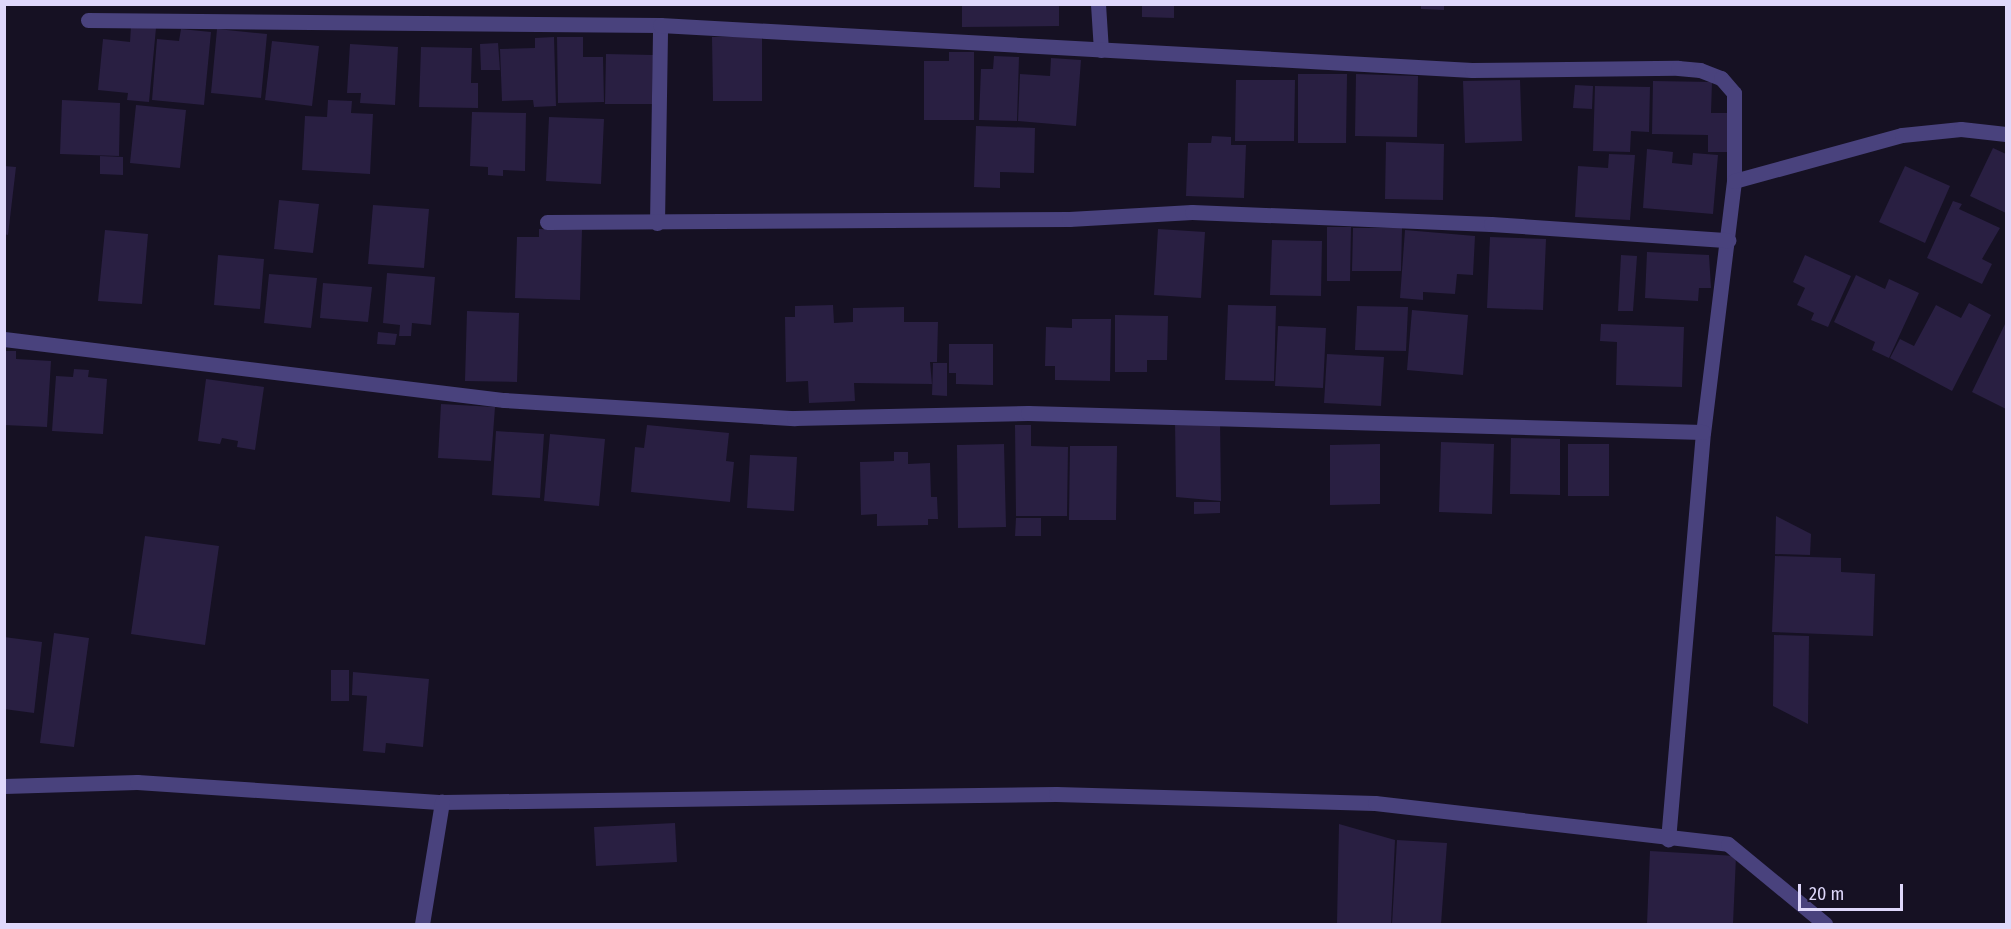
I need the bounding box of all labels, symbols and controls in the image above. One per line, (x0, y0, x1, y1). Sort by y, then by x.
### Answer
scale bar (1801, 872, 1906, 910)
text: 20 m (1809, 883, 1844, 905)

